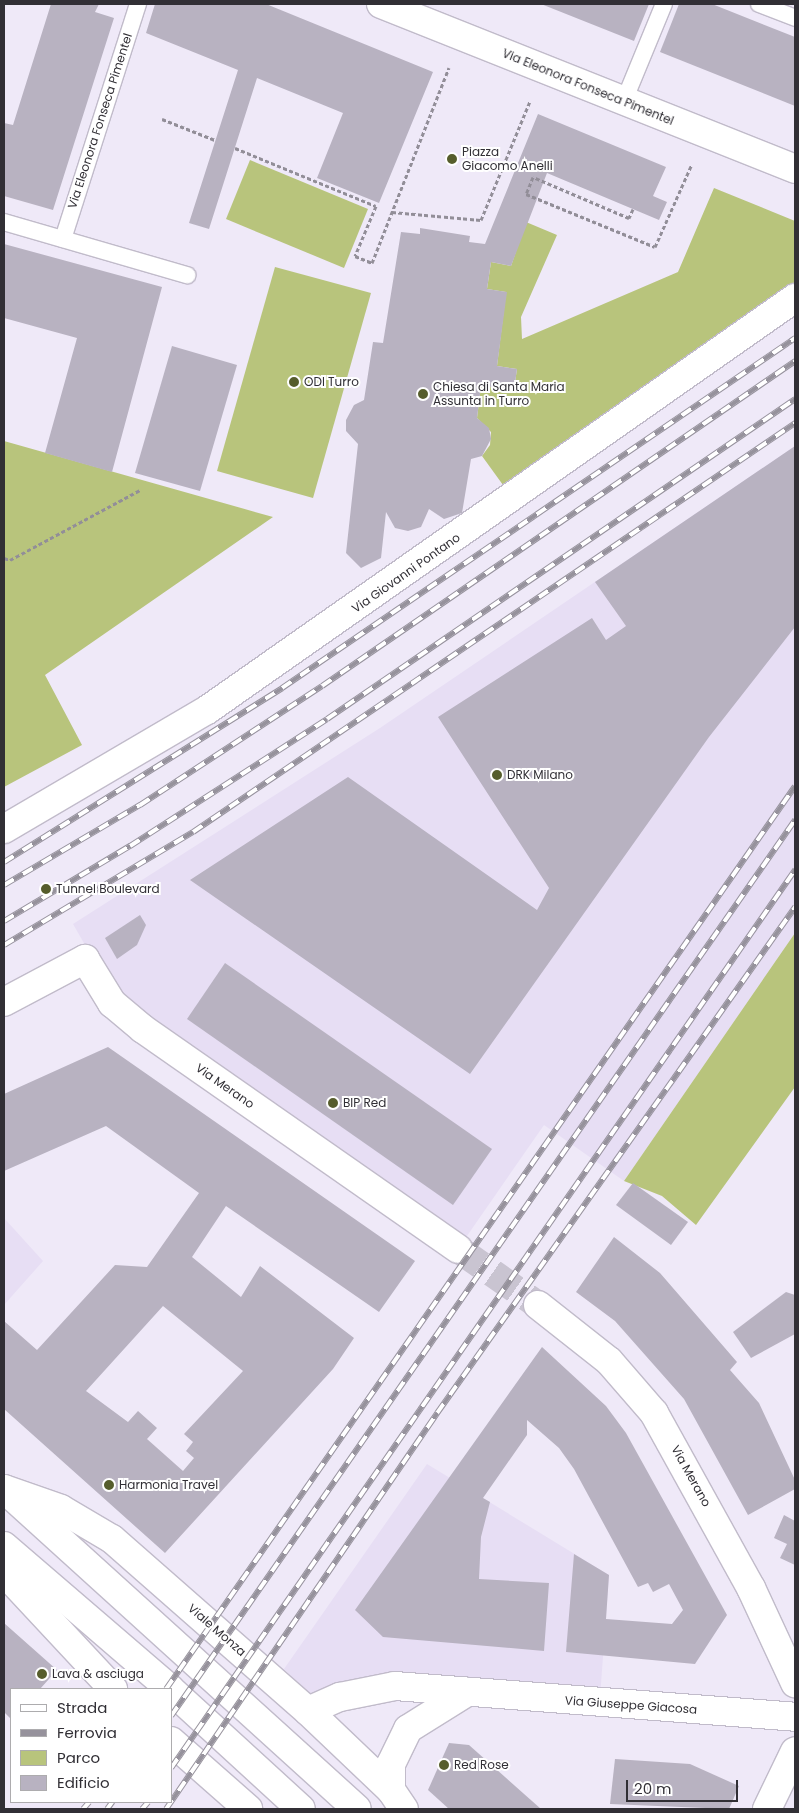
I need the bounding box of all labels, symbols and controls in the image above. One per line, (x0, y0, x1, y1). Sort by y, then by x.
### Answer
street label: Via Eleonora Fonseca Pimentel (65, 31, 135, 211)
street label: Via Eleonora Fonseca Pimentel (500, 46, 676, 128)
place label: Piazza Giacomo Anelli (462, 145, 553, 173)
marker: Piazza Giacomo Anelli (446, 153, 458, 165)
place label: ODI Turro (304, 375, 359, 389)
marker: ODI Turro (288, 376, 300, 388)
place label: Chiesa di Santa Maria Assunta in Turro (433, 380, 565, 408)
marker: Chiesa di Santa Maria Assunta in Turro (417, 388, 429, 400)
street label: Via Giovanni Pontano (349, 530, 463, 616)
place label: DRK Milano (507, 768, 573, 782)
marker: DRK Milano (491, 769, 503, 781)
place label: Tunnel Boulevard (56, 882, 160, 896)
marker: Tunnel Boulevard (40, 883, 52, 895)
street label: Via Merano (193, 1061, 257, 1111)
place label: BIP Red (343, 1096, 386, 1110)
marker: BIP Red (327, 1097, 339, 1109)
street label: Via Merano (668, 1443, 714, 1509)
place label: Harmonia Travel (119, 1478, 218, 1492)
marker: Harmonia Travel (103, 1479, 115, 1491)
street label: Viale Monza (185, 1601, 249, 1659)
place label: Lava & asciuga (52, 1667, 144, 1681)
marker: Lava & asciuga (36, 1668, 48, 1680)
legend (10, 1688, 172, 1803)
street label: Via Giuseppe Giacosa (564, 1693, 698, 1717)
text: Strada (57, 1697, 107, 1718)
text: Ferrovia (57, 1722, 117, 1743)
text: Parco (57, 1747, 100, 1768)
place label: Red Rose (454, 1758, 509, 1772)
marker: Red Rose (438, 1759, 450, 1771)
scale bar (629, 1770, 742, 1802)
text: Edificio (57, 1772, 110, 1793)
text: 20 m (634, 1778, 672, 1799)

